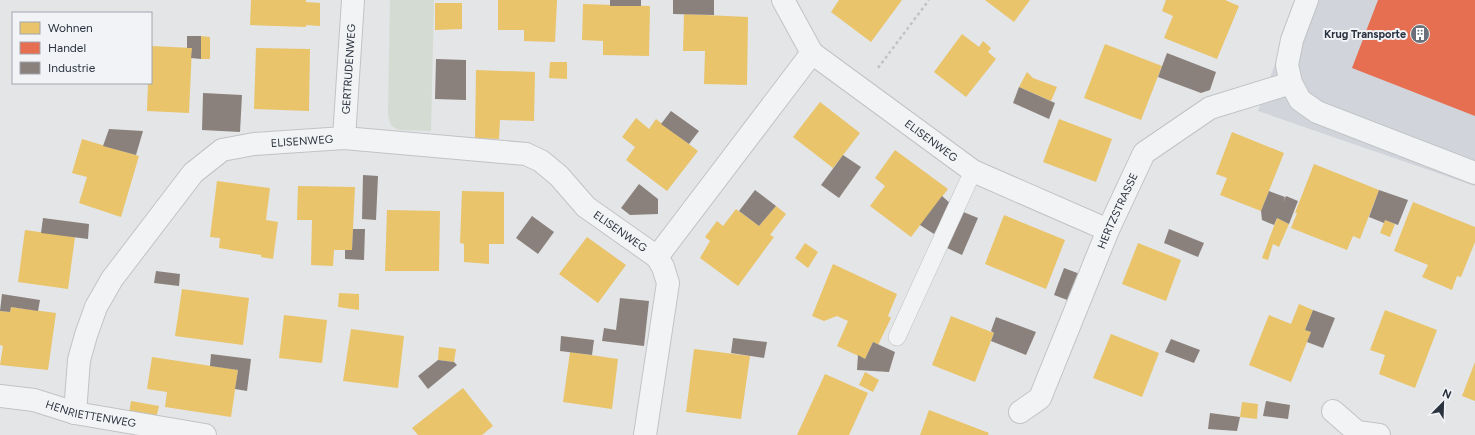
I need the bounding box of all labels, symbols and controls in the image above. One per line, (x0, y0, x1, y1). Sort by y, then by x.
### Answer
legend (12, 12, 152, 84)
text: Wohnen (48, 21, 93, 35)
building icon: Krug Transporte (1409, 23, 1431, 45)
street label: GERTRUDENWEG (339, 24, 358, 115)
place label: Krug Transporte (1324, 28, 1406, 41)
text: Handel (48, 41, 86, 55)
text: Industrie (48, 61, 96, 75)
street label: ELISENWEG (902, 117, 960, 164)
street label: ELISENWEG (270, 132, 333, 149)
street label: HERTZSTRASSE (1095, 171, 1140, 251)
street label: ELISENWEG (591, 208, 650, 254)
north arrow (1423, 383, 1463, 423)
text: N (1440, 387, 1453, 402)
street label: HENRIETTENWEG (44, 398, 137, 430)

